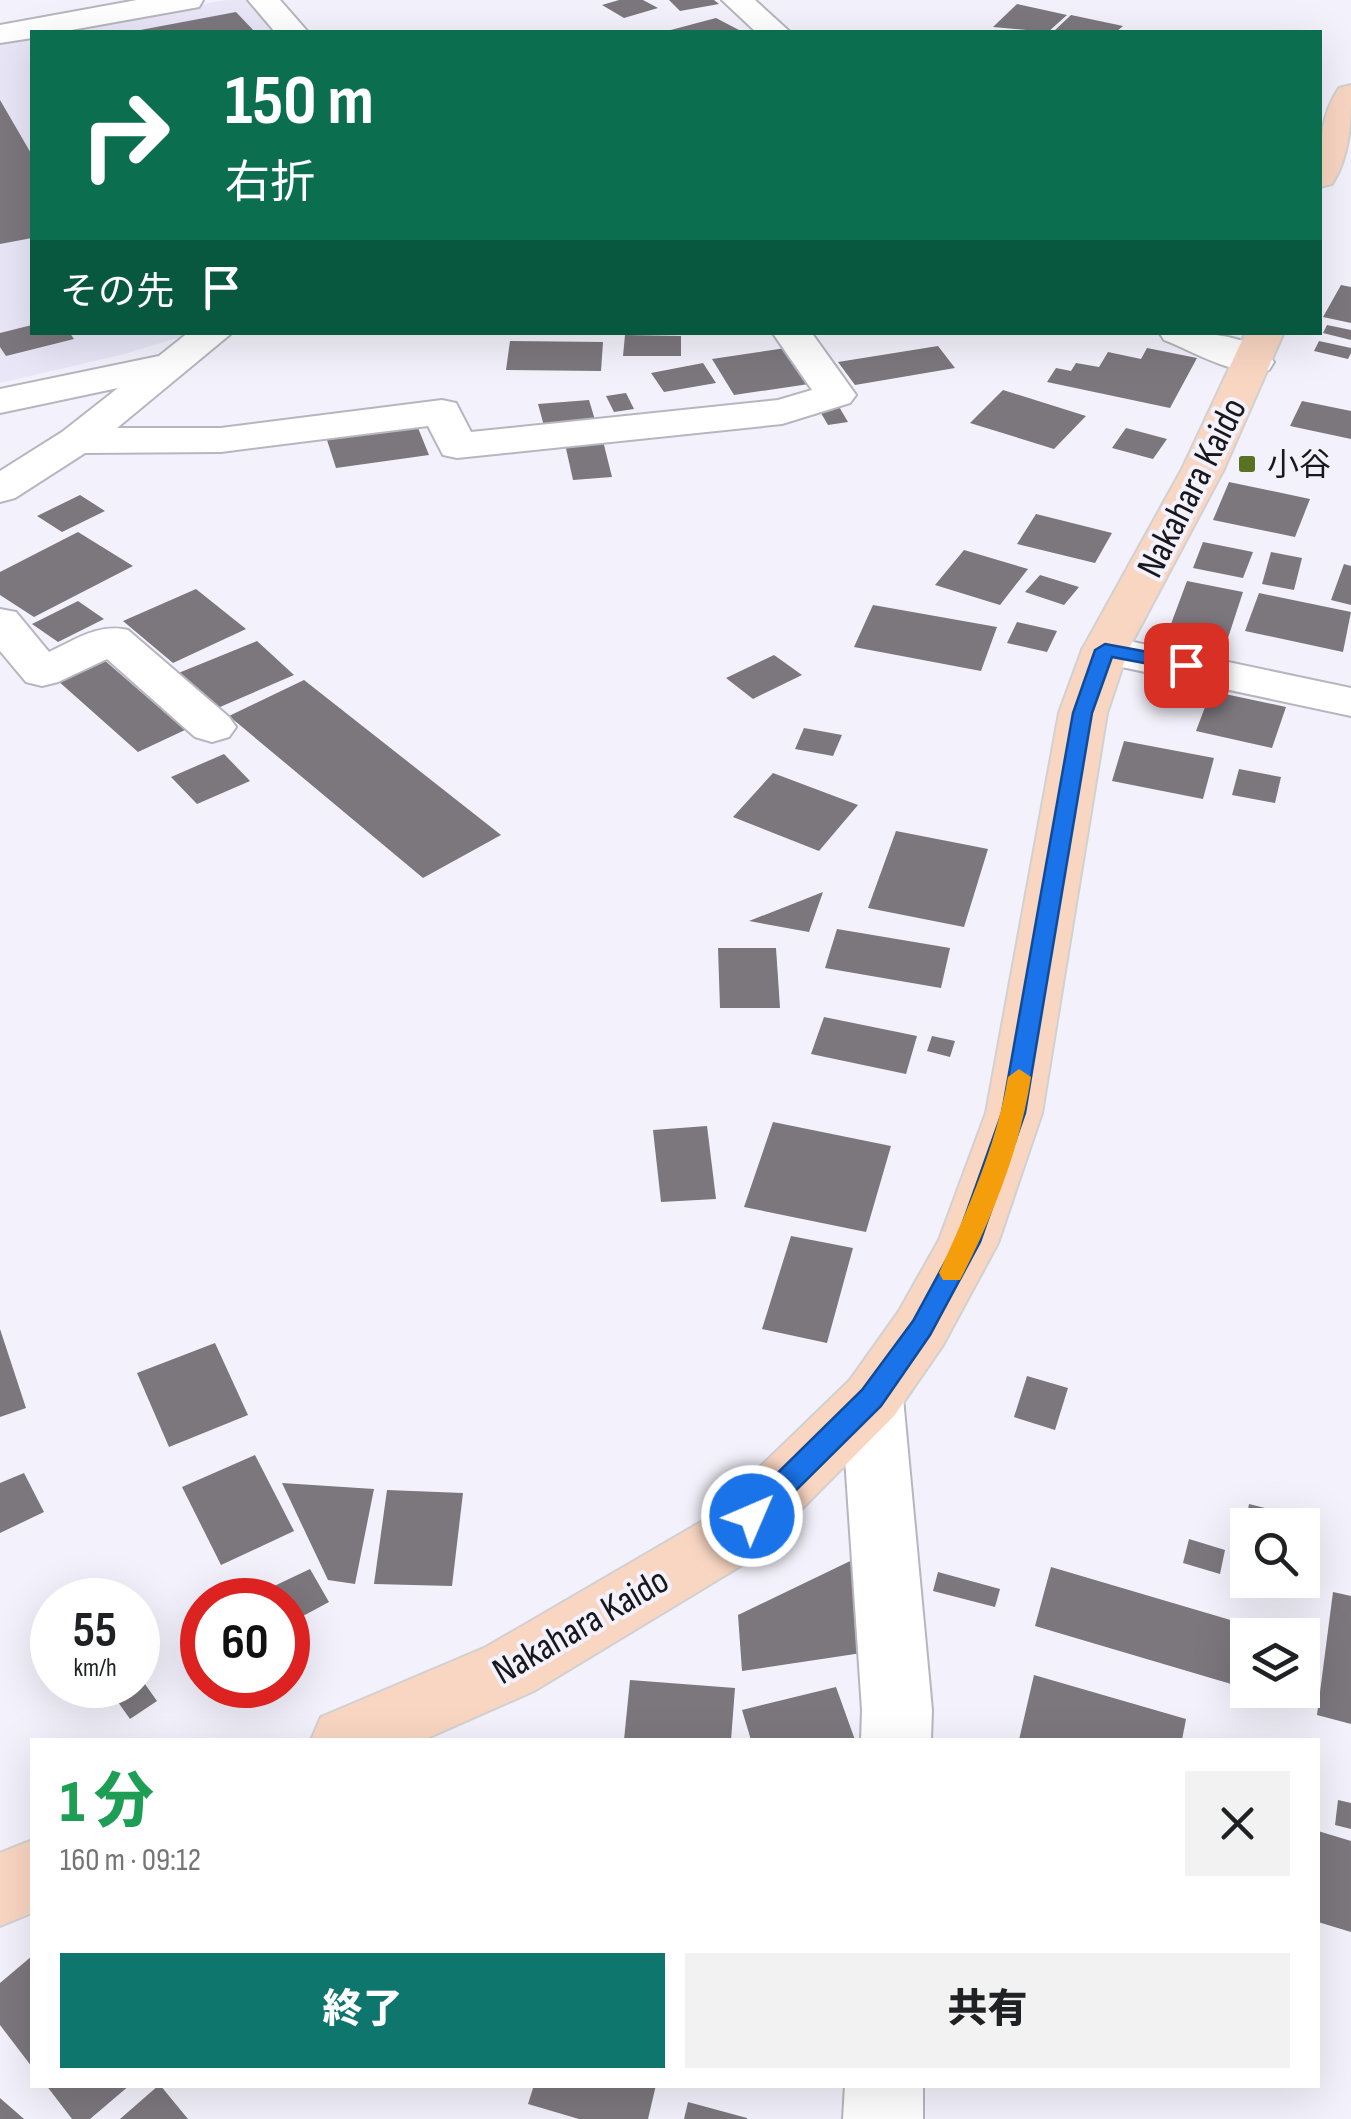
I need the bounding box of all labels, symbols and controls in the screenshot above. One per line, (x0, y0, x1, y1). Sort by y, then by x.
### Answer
text: 150 m (225, 60, 374, 144)
icon: right (60, 70, 190, 200)
text: 右折 (225, 156, 315, 211)
icon: arrive (194, 260, 249, 315)
text: その先 (60, 270, 174, 315)
street label: Nakahara Kaido (1128, 390, 1257, 585)
place label: 小谷 (1267, 446, 1331, 485)
marker: 小谷 (1236, 453, 1258, 475)
pin (1144, 623, 1229, 708)
icon: arrive (1159, 638, 1214, 693)
position arrow (700, 1464, 804, 1568)
map controls (1230, 1508, 1320, 1708)
button: search (1230, 1508, 1320, 1598)
street label: Nakahara Kaido (485, 1558, 677, 1695)
speed limit sign: 60 (180, 1578, 310, 1708)
text: 55 (73, 1601, 117, 1661)
button: layers (1230, 1618, 1320, 1708)
text: km/h (73, 1653, 117, 1684)
text: 1 分 (60, 1767, 154, 1839)
button: close (1185, 1771, 1290, 1876)
text: 160 m · 09:12 (60, 1841, 201, 1880)
button: 終了 (60, 1953, 665, 2068)
button: 共有 (685, 1953, 1290, 2068)

